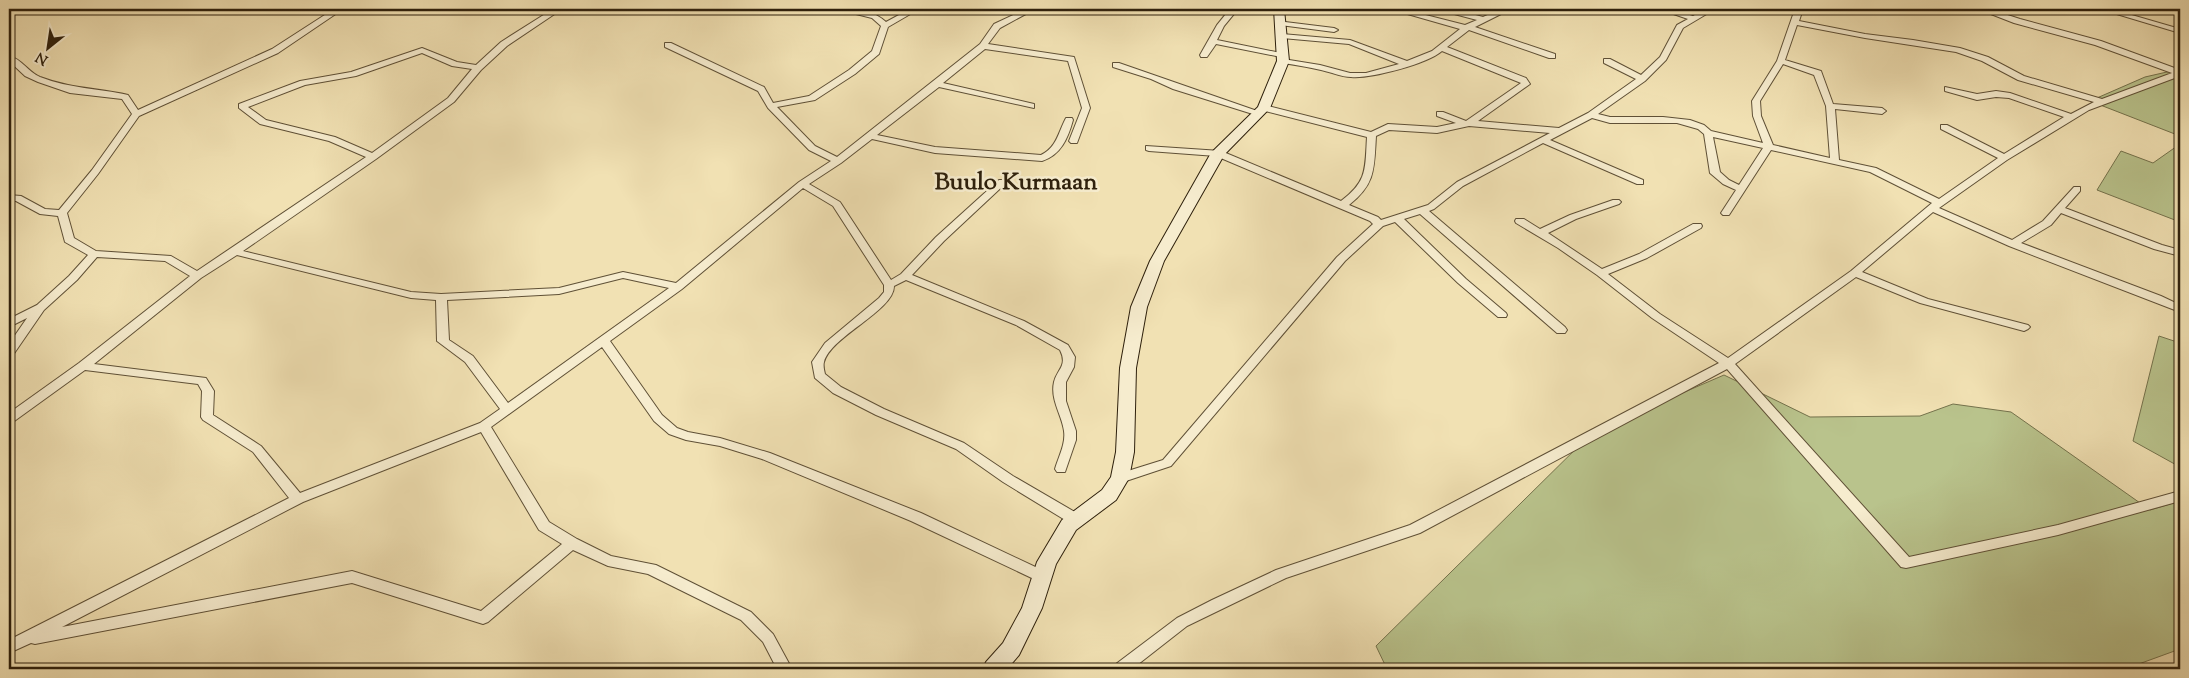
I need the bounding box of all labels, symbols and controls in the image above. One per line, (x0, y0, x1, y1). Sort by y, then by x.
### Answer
north arrow (22, 22, 72, 72)
text: N (33, 46, 52, 69)
district label: Buulo Kurmaan (934, 166, 1098, 200)

